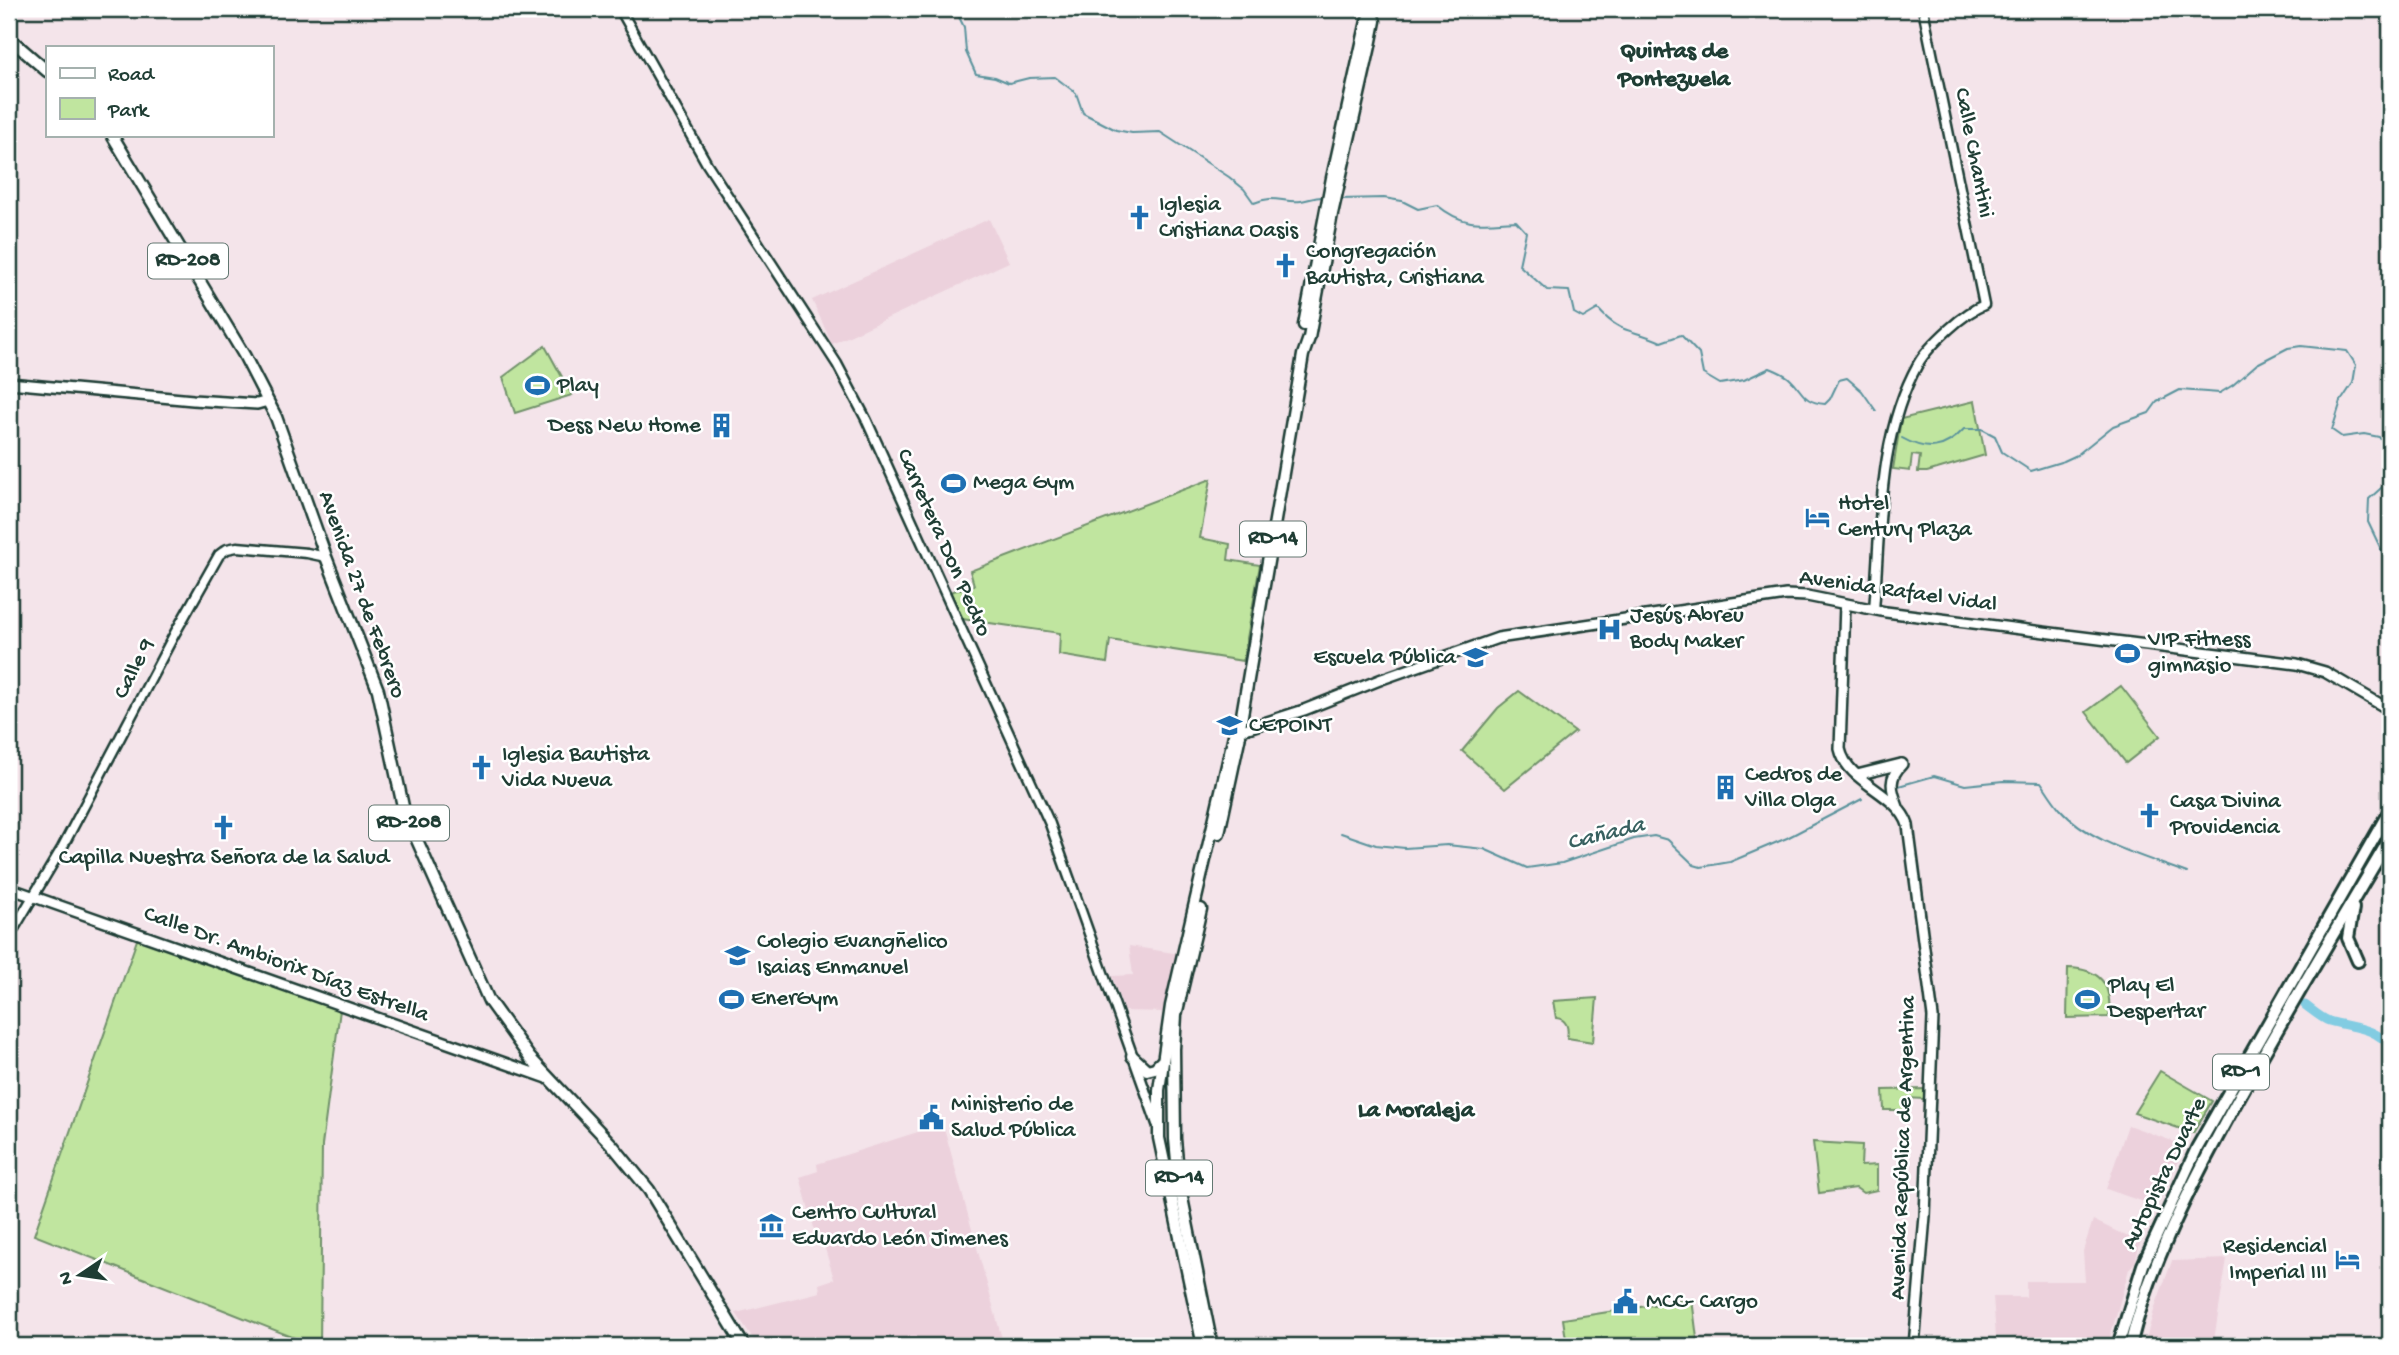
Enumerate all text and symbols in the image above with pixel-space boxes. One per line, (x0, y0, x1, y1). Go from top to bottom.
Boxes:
district label: Quintas de Pontezuela (1616, 38, 1732, 95)
legend (46, 46, 273, 136)
text: Road (108, 64, 156, 89)
street label: Calle Chantini (1947, 86, 1999, 220)
text: Park (107, 100, 151, 125)
place label: Iglesia Cristiana Oasis (1159, 192, 1298, 245)
church icon: Iglesia Cristiana Oasis (1125, 204, 1153, 232)
place label: Congregación Bautista, Cristiana (1305, 239, 1485, 292)
road number: RD-208 (148, 244, 228, 278)
church icon: Congregación Bautista, Cristiana (1272, 251, 1300, 279)
sports icon: Play (523, 372, 551, 400)
place label: Play (556, 373, 599, 400)
building icon: Dess New Home (707, 412, 735, 440)
place label: Dess New Home (546, 413, 702, 440)
street label: Carretera Don Pedro (889, 445, 997, 641)
sports icon: Mega Gym (939, 469, 967, 497)
place label: Mega Gym (973, 470, 1074, 497)
street label: Avenida 27 de Febrero (311, 488, 411, 702)
place label: Hotel Century Plaza (1838, 491, 1973, 544)
hotel icon: Hotel Century Plaza (1804, 503, 1832, 531)
road number: RD-14 (1240, 522, 1306, 556)
street label: Avenida Rafael Vidal (1797, 565, 1999, 619)
place label: Jesús Abreu Body Maker (1629, 603, 1745, 656)
hospital icon: Jesús Abreu Body Maker (1596, 615, 1624, 643)
place label: VIP Fitness gimnasio (2147, 627, 2251, 680)
street label: Calle 9 (108, 634, 162, 704)
sports icon: VIP Fitness gimnasio (2114, 639, 2142, 667)
school or university icon: Escuela Pública (1462, 644, 1490, 672)
place label: Escuela Pública (1313, 645, 1457, 672)
school or university icon: CEPOINT (1215, 712, 1243, 740)
place label: CEPOINT (1249, 713, 1333, 740)
place label: Iglesia Bautista Vida Nueva (501, 742, 651, 795)
church icon: Iglesia Bautista Vida Nueva (468, 754, 496, 782)
place label: Cedros de Villa Olga (1744, 762, 1843, 815)
building icon: Cedros de Villa Olga (1711, 774, 1739, 802)
place label: Casa Divina Providencia (2169, 789, 2282, 842)
church icon: Casa Divina Providencia (2136, 801, 2164, 829)
road number: RD-208 (369, 806, 449, 840)
water label: Cañada (1564, 811, 1649, 859)
church icon: Capilla Nuestra Señora de la Salud (210, 814, 238, 842)
place label: Capilla Nuestra Señora de la Salud (59, 845, 391, 872)
street label: Calle Dr. Ambiorix Díaz Estrella (140, 901, 433, 1030)
place label: Colegio Evangñelico Isaias Enmanuel (757, 929, 948, 982)
school or university icon: Colegio Evangñelico Isaias Enmanuel (723, 941, 751, 969)
place label: Play El Despertar (2106, 973, 2207, 1026)
sports icon: EnerGym (717, 985, 745, 1013)
sports icon: Play El Despertar (2074, 985, 2102, 1013)
place label: EnerGym (751, 986, 838, 1013)
street label: Avenida República de Argentina (1885, 994, 1923, 1300)
road number: RD-1 (2213, 1054, 2269, 1090)
place label: Ministerio de Salud Pública (951, 1092, 1077, 1145)
street label: Autopista Duarte (2116, 1092, 2214, 1255)
district label: La Moraleja (1358, 1097, 1476, 1126)
public building icon: Ministerio de Salud Pública (917, 1104, 945, 1132)
road number: RD-14 (1146, 1160, 1212, 1196)
place label: Centro Cultural Eduardo León Jimenes (792, 1200, 1008, 1253)
museum icon: Centro Cultural Eduardo León Jimenes (758, 1212, 786, 1240)
place label: Residencial Imperial III (2223, 1234, 2327, 1287)
north arrow (46, 1240, 116, 1310)
hotel icon: Residencial Imperial III (2333, 1246, 2361, 1274)
text: N (54, 1269, 79, 1287)
public building icon: MCC- Cargo (1612, 1288, 1640, 1316)
place label: MCC- Cargo (1646, 1289, 1758, 1316)

